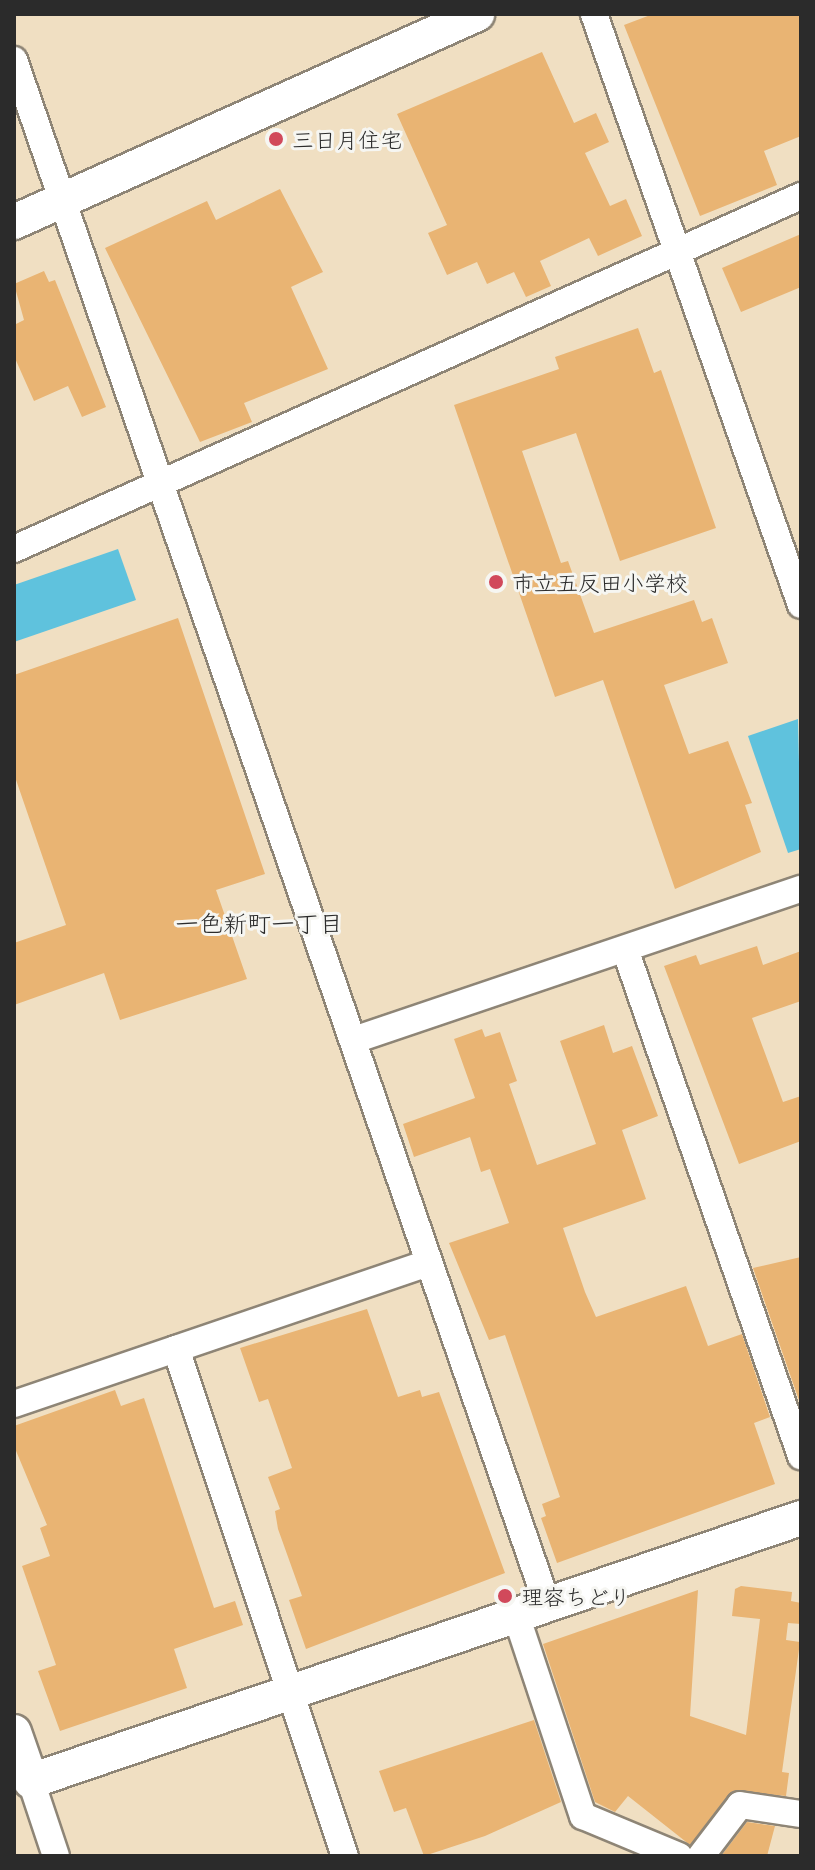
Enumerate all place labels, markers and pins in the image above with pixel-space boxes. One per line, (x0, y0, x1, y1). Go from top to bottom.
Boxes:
place label: 三日月住宅 (292, 126, 402, 152)
marker: 三日月住宅 (267, 130, 285, 148)
place label: 市立五反田小学校 (512, 569, 688, 595)
marker: 市立五反田小学校 (487, 573, 505, 591)
place label: 理容ちどり (521, 1583, 631, 1609)
marker: 理容ちどり (496, 1587, 514, 1605)

